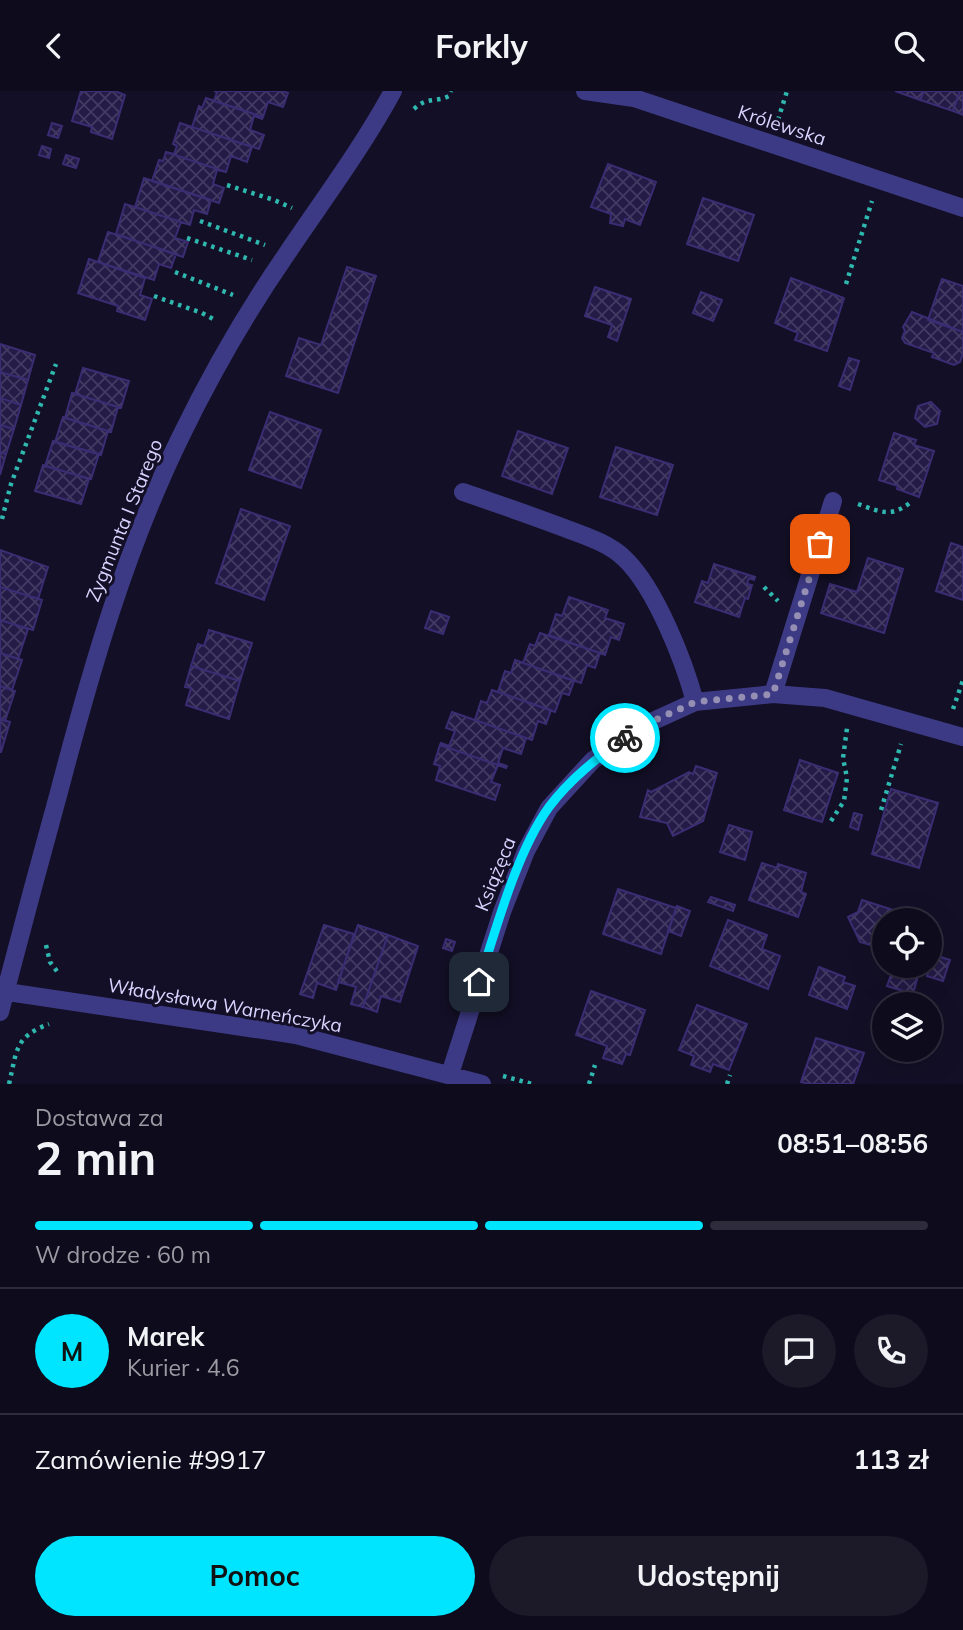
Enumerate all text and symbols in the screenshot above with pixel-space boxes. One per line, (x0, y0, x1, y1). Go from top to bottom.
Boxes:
text: Forkly (435, 26, 528, 66)
icon: back (35, 27, 73, 65)
icon: search (890, 27, 928, 65)
street label: Królewska (735, 99, 829, 151)
street label: Zygmunta I Starego (80, 435, 168, 605)
pin (790, 514, 850, 574)
icon: bag (801, 525, 839, 563)
courier (590, 703, 660, 773)
icon: bike (606, 719, 644, 757)
street label: Książęca (469, 833, 521, 915)
map controls (872, 908, 942, 1062)
button: locate (872, 908, 942, 978)
pin (449, 952, 509, 1012)
icon: home (460, 963, 498, 1001)
street label: Władysława Warneńczyka (106, 973, 344, 1037)
button: layers (872, 992, 942, 1062)
text: Dostawa za (35, 1103, 164, 1132)
text: 08:51–08:56 (777, 1127, 928, 1160)
text: 2 min (35, 1129, 156, 1187)
text: W drodze · 60 m (35, 1240, 211, 1269)
button: chat (762, 1314, 836, 1388)
button: phone (854, 1314, 928, 1388)
text: Marek (127, 1320, 204, 1353)
text: M (61, 1335, 83, 1368)
text: Kurier · 4.6 (127, 1353, 239, 1382)
text: Zamówienie #9917 (35, 1443, 267, 1476)
text: 113 zł (854, 1443, 928, 1476)
button: Pomoc (35, 1536, 475, 1616)
button: Udostępnij (489, 1536, 928, 1616)

